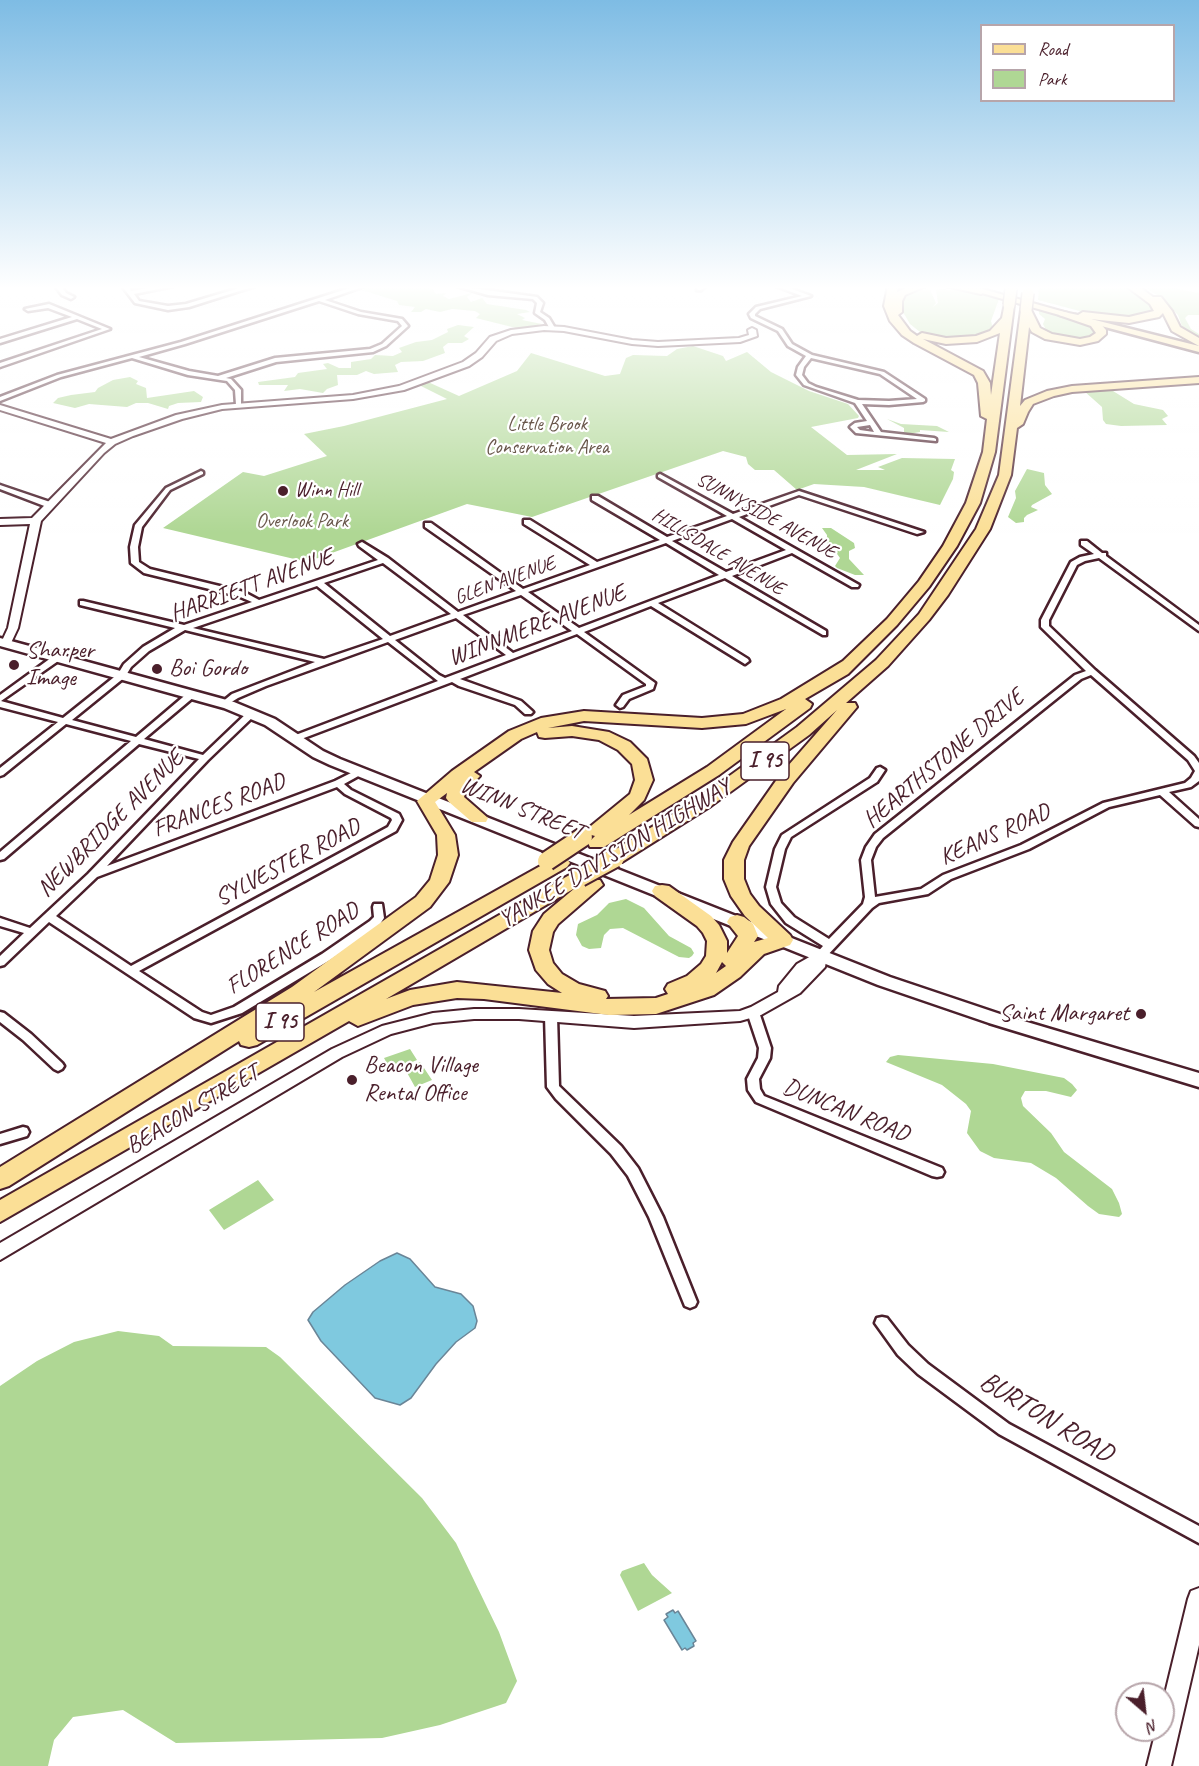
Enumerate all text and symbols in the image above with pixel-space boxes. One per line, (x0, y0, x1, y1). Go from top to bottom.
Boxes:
legend (980, 24, 1175, 102)
text: Road (1038, 38, 1068, 60)
text: Park (1038, 68, 1067, 90)
park label: Little Brook Conservation Area (485, 413, 609, 460)
street label: SUNNYSIDE AVENUE (692, 468, 840, 564)
place label: Winn Hill (295, 479, 359, 503)
marker: Winn Hill (276, 484, 290, 498)
street label: HILLSDALE AVENUE (647, 503, 789, 601)
park label: Overlook Park (256, 510, 348, 534)
street label: HARRIETT AVENUE (166, 543, 338, 629)
street label: GLEN AVENUE (451, 552, 559, 610)
street label: WINNMERE AVENUE (444, 579, 630, 673)
place label: Sharper Image (26, 637, 94, 693)
place label: Boi Gordo (169, 655, 247, 683)
marker: Sharper Image (7, 658, 21, 672)
marker: Boi Gordo (150, 662, 164, 676)
street label: HEARTHSTONE DRIVE (858, 683, 1030, 835)
road number: I 95 (741, 742, 789, 780)
street label: NEWBRIDGE AVENUE (31, 744, 191, 904)
street label: FRANCES ROAD (149, 768, 289, 844)
street label: WINN STREET (456, 771, 588, 847)
street label: YANKEE DIVISION HIGHWAY (494, 773, 736, 935)
street label: KEANS ROAD (935, 798, 1055, 872)
street label: SYLVESTER ROAD (210, 813, 366, 913)
street label: FLORENCE ROAD (221, 897, 365, 1001)
place label: Saint Margaret (999, 1000, 1129, 1028)
road number: I 95 (256, 1003, 304, 1041)
marker: Saint Margaret (1134, 1007, 1148, 1021)
place label: Beacon Village Rental Office (364, 1052, 478, 1108)
street label: BEACON STREET (121, 1059, 265, 1161)
marker: Beacon Village Rental Office (345, 1073, 359, 1087)
street label: DUNCAN ROAD (779, 1073, 913, 1149)
street label: BURTON ROAD (973, 1365, 1119, 1471)
north arrow (1115, 1682, 1175, 1742)
text: N (1143, 1715, 1162, 1737)

